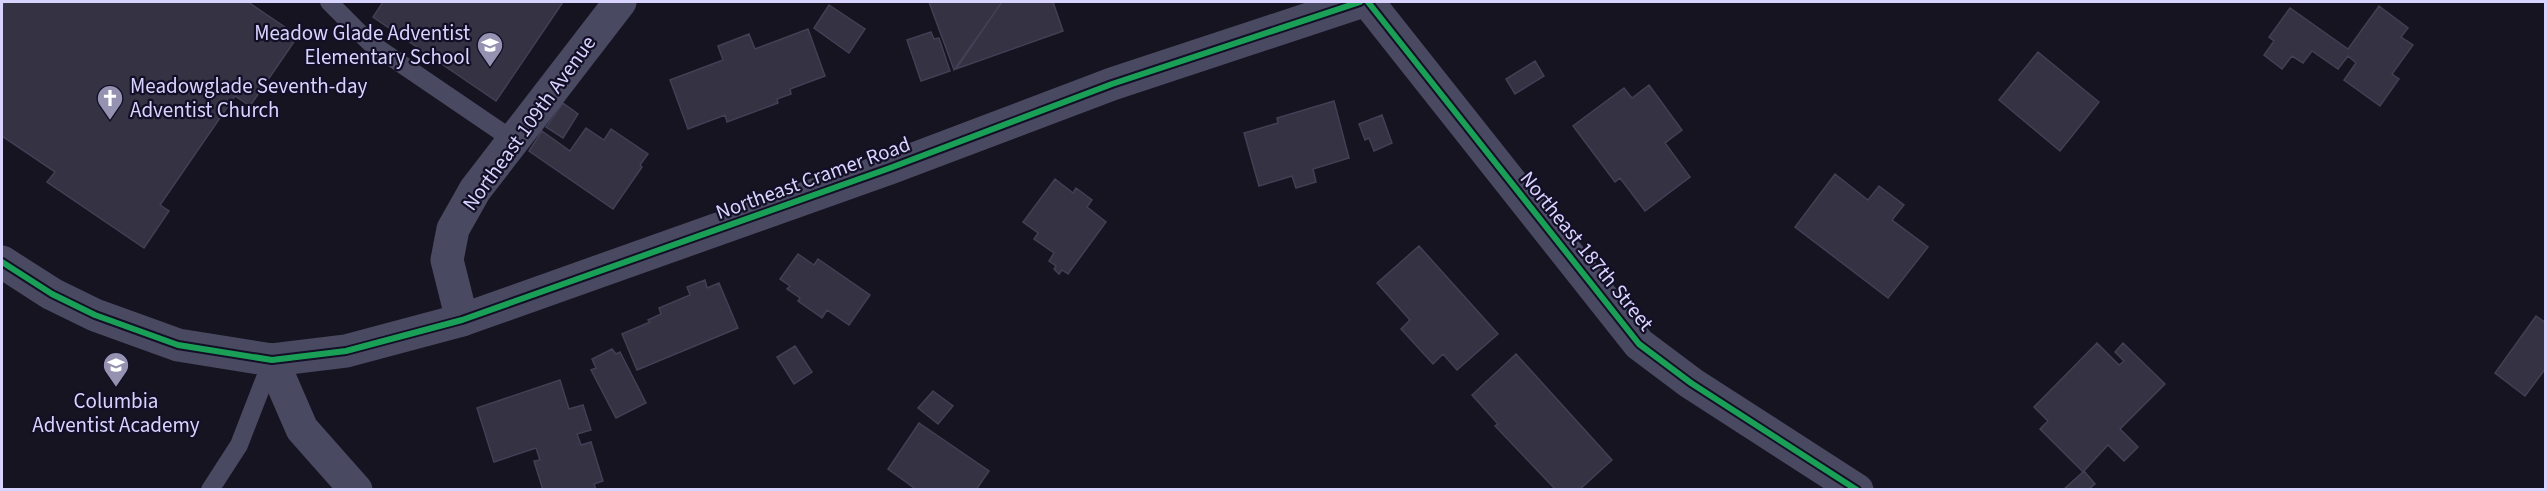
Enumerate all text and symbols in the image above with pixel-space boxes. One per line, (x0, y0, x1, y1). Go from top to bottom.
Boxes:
place label: Meadow Glade Adventist Elementary School (254, 18, 470, 72)
street label: Northeast 109th Avenue (455, 29, 603, 217)
school or university icon: Meadow Glade Adventist Elementary School (475, 30, 505, 68)
place label: Meadowglade Seventh-day Adventist Church (130, 71, 367, 125)
church icon: Meadowglade Seventh-day Adventist Church (95, 83, 125, 121)
street label: Northeast Cramer Road (712, 129, 914, 227)
street label: Northeast 187th Street (1513, 165, 1661, 337)
school or university icon: Columbia Adventist Academy (101, 350, 131, 388)
place label: Columbia Adventist Academy (32, 386, 200, 440)

